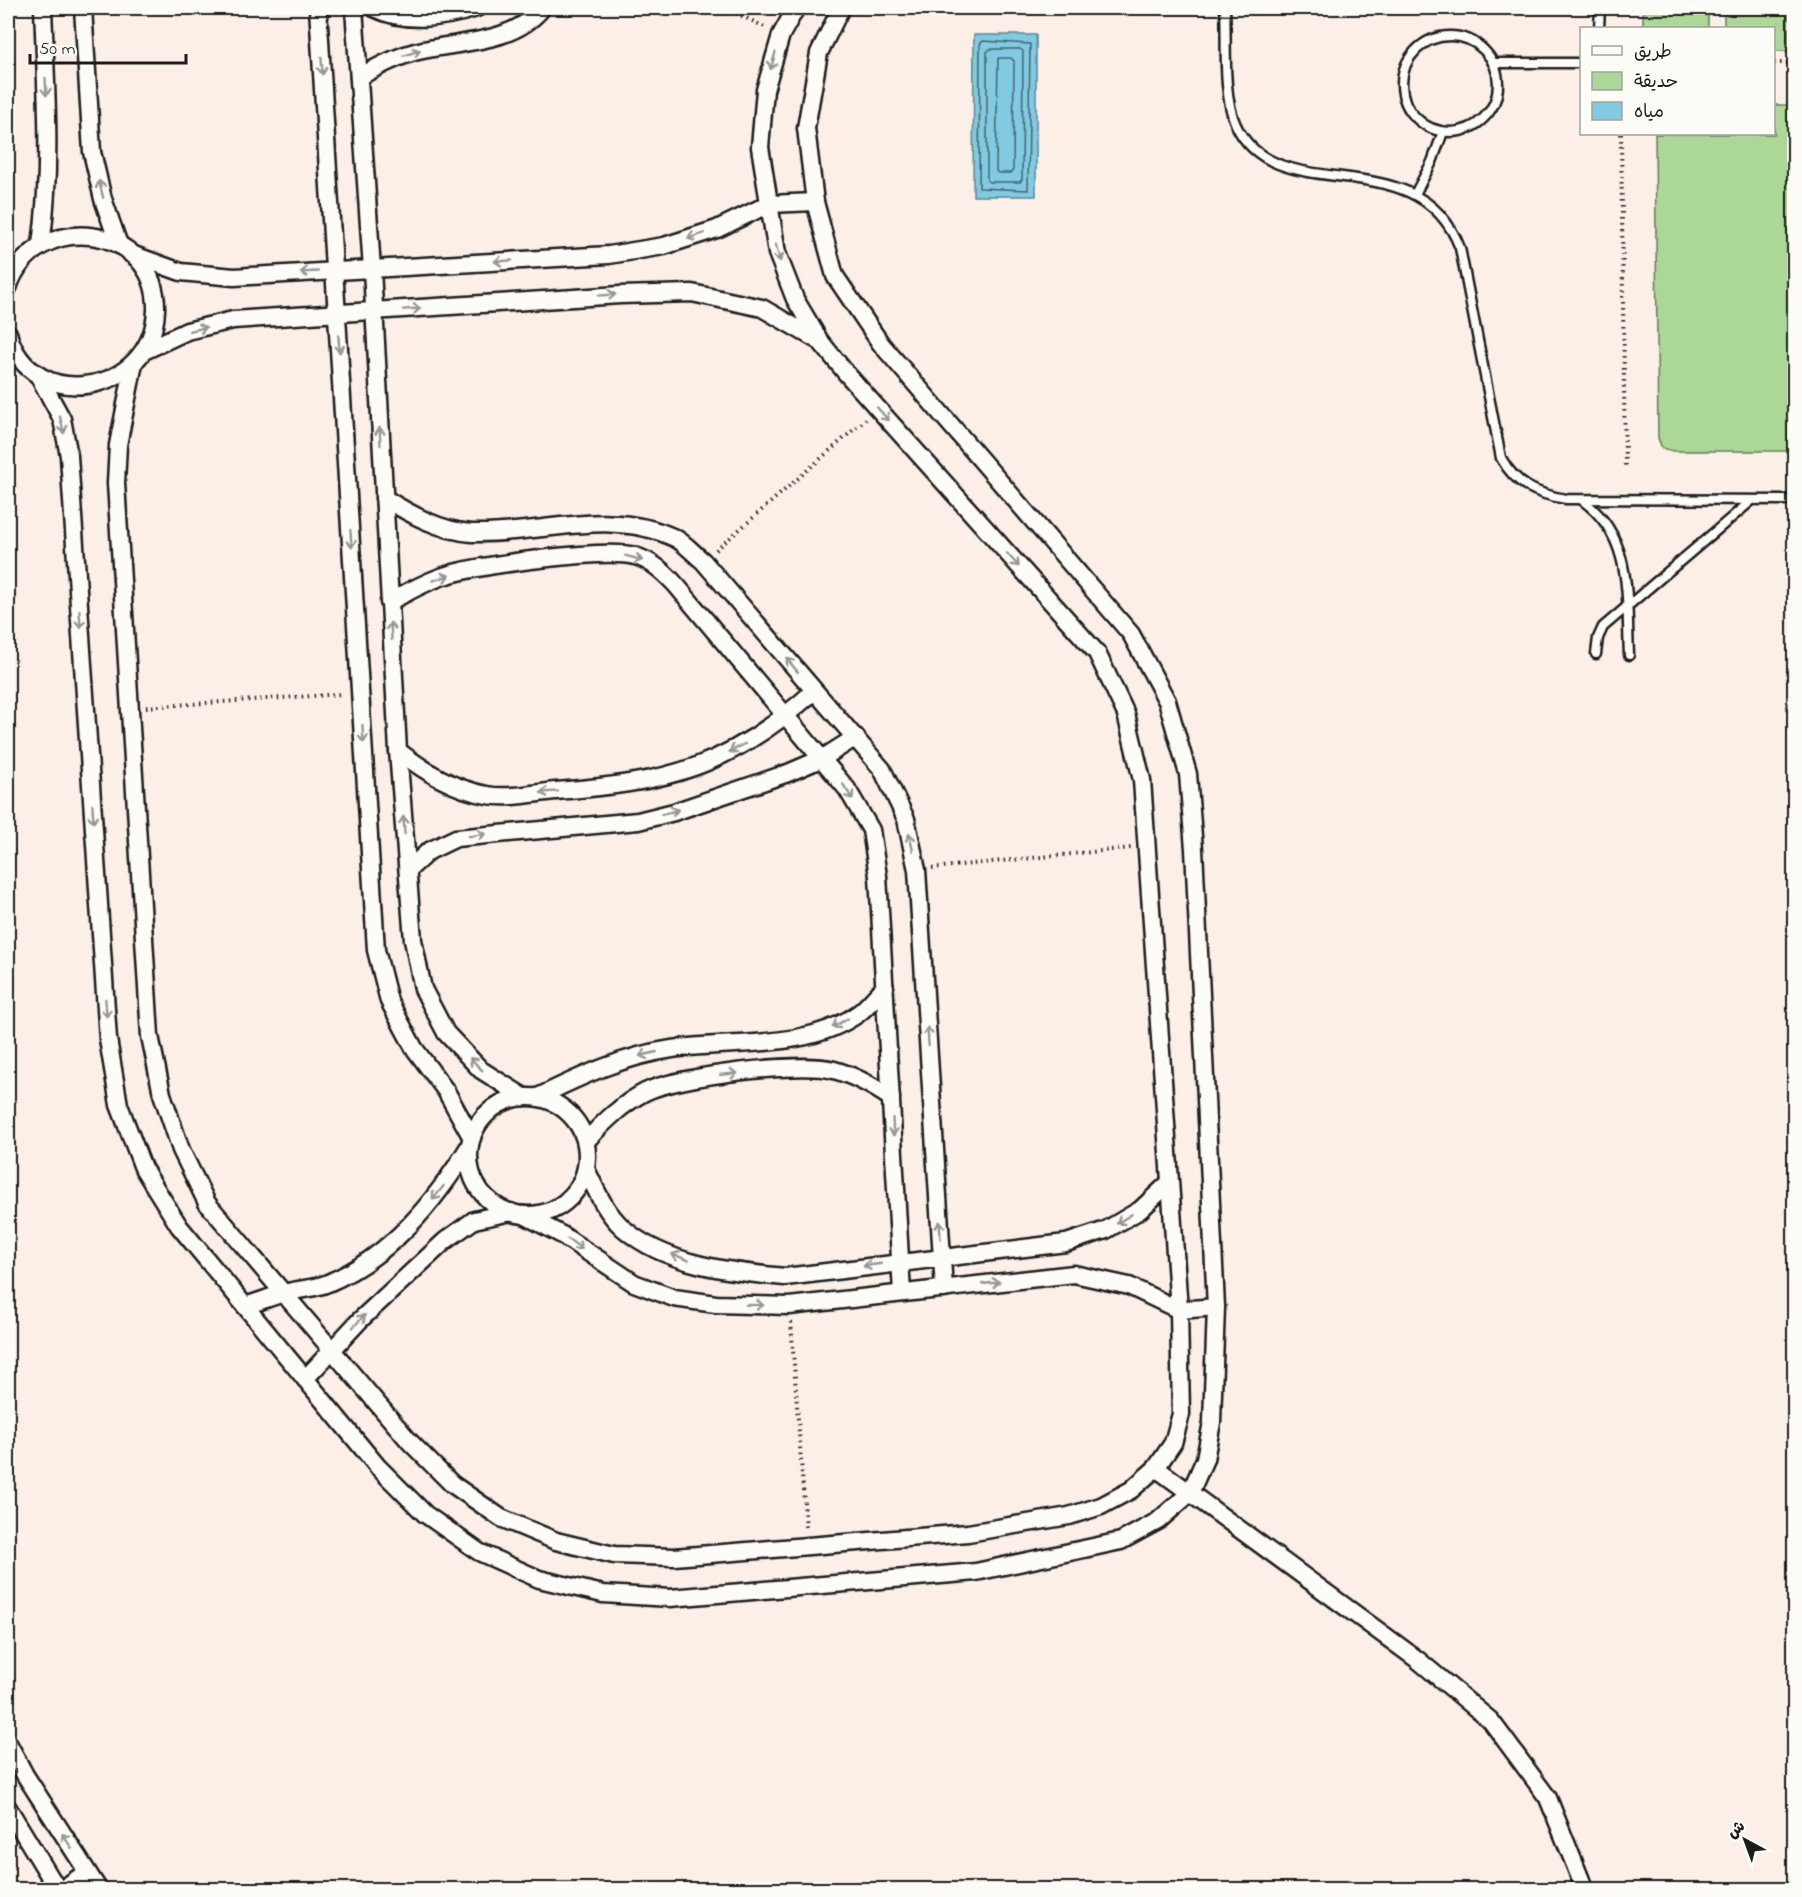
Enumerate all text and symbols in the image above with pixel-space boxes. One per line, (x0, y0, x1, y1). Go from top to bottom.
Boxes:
scale bar (30, 27, 186, 65)
legend (1580, 27, 1775, 135)
text: 50 m (39, 37, 76, 63)
text: طريق (1634, 40, 1672, 66)
one-way arrow (402, 47, 421, 58)
one-way arrow (767, 51, 778, 70)
one-way arrow (317, 55, 328, 75)
text: حديقة (1634, 70, 1678, 96)
one-way arrow (41, 76, 52, 96)
text: مياه (1634, 100, 1664, 126)
one-way arrow (94, 180, 106, 199)
one-way arrow (687, 231, 706, 242)
one-way arrow (773, 243, 785, 262)
one-way arrow (494, 256, 514, 267)
one-way arrow (299, 267, 319, 278)
one-way arrow (596, 290, 616, 301)
one-way arrow (402, 303, 422, 314)
one-way arrow (188, 322, 207, 334)
one-way arrow (334, 334, 345, 354)
one-way arrow (876, 407, 890, 422)
one-way arrow (57, 415, 69, 434)
one-way arrow (375, 426, 386, 446)
one-way arrow (346, 529, 357, 548)
one-way arrow (1006, 552, 1020, 567)
one-way arrow (624, 553, 643, 564)
one-way arrow (432, 571, 450, 582)
one-way arrow (75, 609, 86, 629)
one-way arrow (385, 621, 396, 641)
one-way arrow (785, 658, 799, 673)
one-way arrow (358, 723, 369, 743)
one-way arrow (729, 742, 746, 754)
one-way arrow (843, 783, 855, 800)
one-way arrow (539, 786, 559, 797)
one-way arrow (88, 803, 99, 823)
one-way arrow (660, 806, 679, 818)
one-way arrow (398, 816, 409, 836)
one-way arrow (466, 829, 486, 840)
one-way arrow (905, 832, 916, 852)
one-way arrow (100, 998, 111, 1018)
one-way arrow (832, 1017, 849, 1029)
one-way arrow (922, 1026, 933, 1046)
one-way arrow (639, 1049, 658, 1061)
one-way arrow (468, 1057, 483, 1072)
one-way arrow (718, 1068, 738, 1079)
one-way arrow (888, 1116, 899, 1136)
one-way arrow (432, 1185, 445, 1201)
one-way arrow (1116, 1214, 1133, 1226)
one-way arrow (935, 1221, 946, 1241)
one-way arrow (566, 1238, 583, 1250)
one-way arrow (672, 1251, 690, 1262)
one-way arrow (863, 1260, 883, 1271)
one-way arrow (980, 1278, 1000, 1289)
one-way arrow (745, 1300, 765, 1311)
one-way arrow (352, 1313, 366, 1328)
north arrow (1715, 1810, 1775, 1870)
text: ش (1722, 1815, 1751, 1845)
one-way arrow (60, 1832, 73, 1849)

